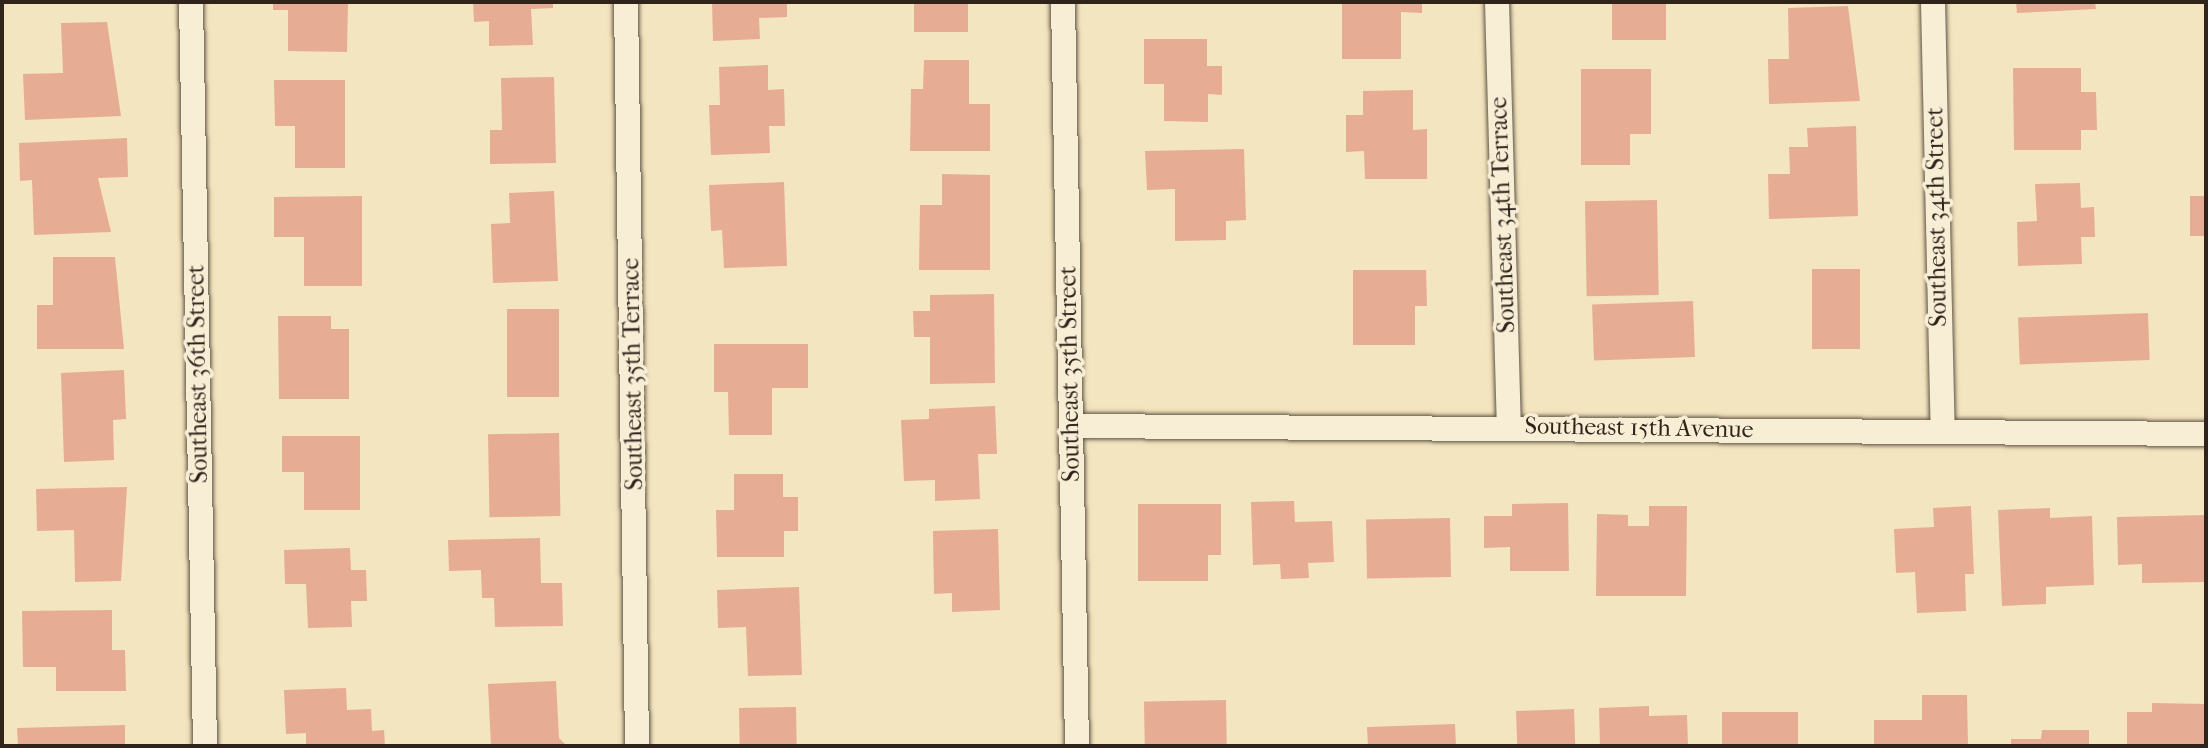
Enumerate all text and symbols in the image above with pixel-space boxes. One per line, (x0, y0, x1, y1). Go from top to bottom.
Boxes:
street label: Southeast 34th Terrace (1484, 96, 1522, 334)
street label: Southeast 34th Street (1921, 107, 1953, 327)
street label: Southeast 35th Terrace (617, 257, 649, 491)
street label: Southeast 36th Street (182, 264, 214, 484)
street label: Southeast 35th Street (1054, 266, 1086, 482)
street label: Southeast 15th Avenue (1524, 412, 1754, 444)

